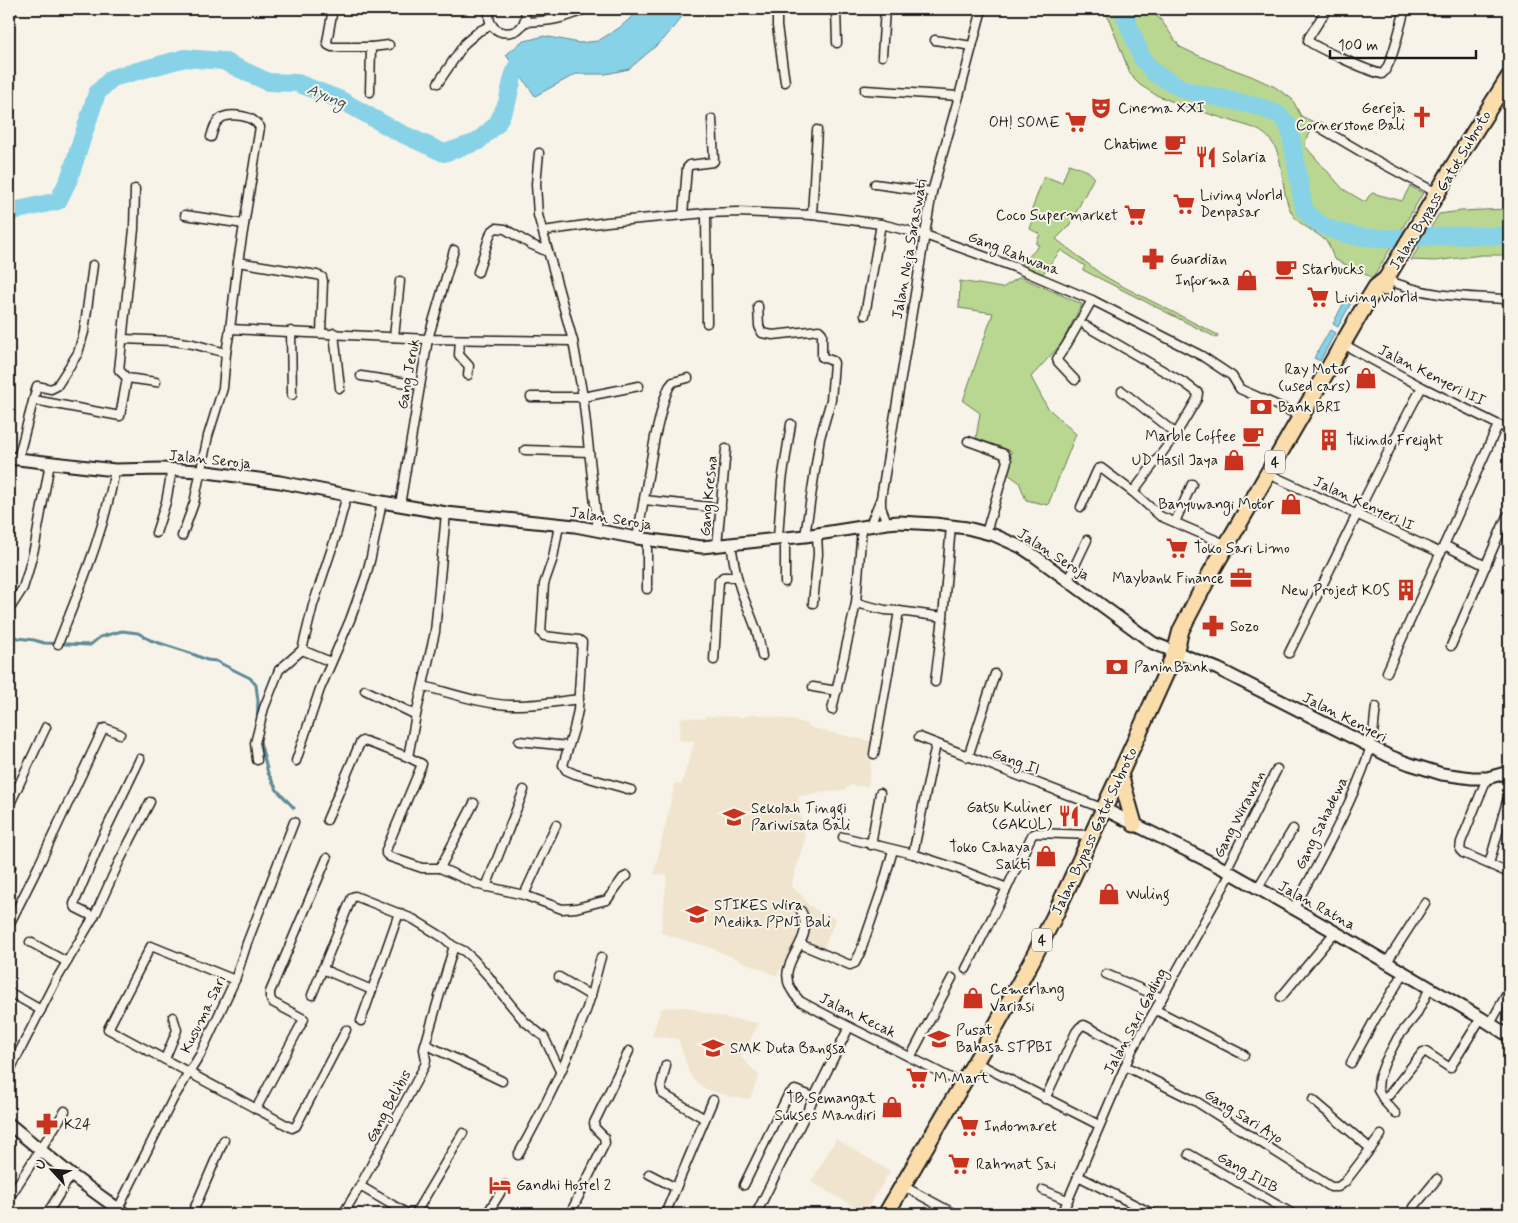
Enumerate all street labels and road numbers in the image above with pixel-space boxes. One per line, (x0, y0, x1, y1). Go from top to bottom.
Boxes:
street label: Jalan Bypass Gatot Subroto (1385, 107, 1496, 274)
street label: Jalan Noja Saraswati (888, 177, 932, 321)
street label: Gang Rahwana (965, 227, 1063, 282)
street label: Gang Jeruk (393, 337, 426, 411)
street label: Jalan Kenyeri III (1375, 340, 1489, 412)
street label: Jalan Seroja (168, 446, 252, 474)
road number: 4 (1265, 451, 1285, 474)
street label: Gang Kresna (695, 455, 723, 537)
street label: Jalan Kenyeri II (1310, 472, 1417, 536)
street label: Jalan Seroja (568, 503, 654, 535)
street label: Jalan Seroja (1013, 524, 1094, 586)
street label: Jalan Kenyeri (1299, 688, 1390, 748)
street label: Gang II (988, 744, 1043, 781)
street label: Jalan Bypass Gatot Subroto (1047, 744, 1143, 918)
street label: Gang Wirawan (1209, 767, 1271, 862)
street label: Gang Sahadewa (1291, 773, 1354, 874)
street label: Jalan Ratna (1274, 876, 1359, 935)
road number: 4 (1032, 928, 1052, 952)
street label: Jalan Sari Gading (1099, 965, 1173, 1079)
street label: Kusuma Sari (176, 972, 231, 1057)
street label: Jalan Kecak (816, 989, 899, 1043)
street label: Gang Belibis (361, 1066, 417, 1147)
street label: Gang Sari Ayo (1200, 1085, 1287, 1150)
street label: Gang IIIB (1213, 1147, 1282, 1199)

